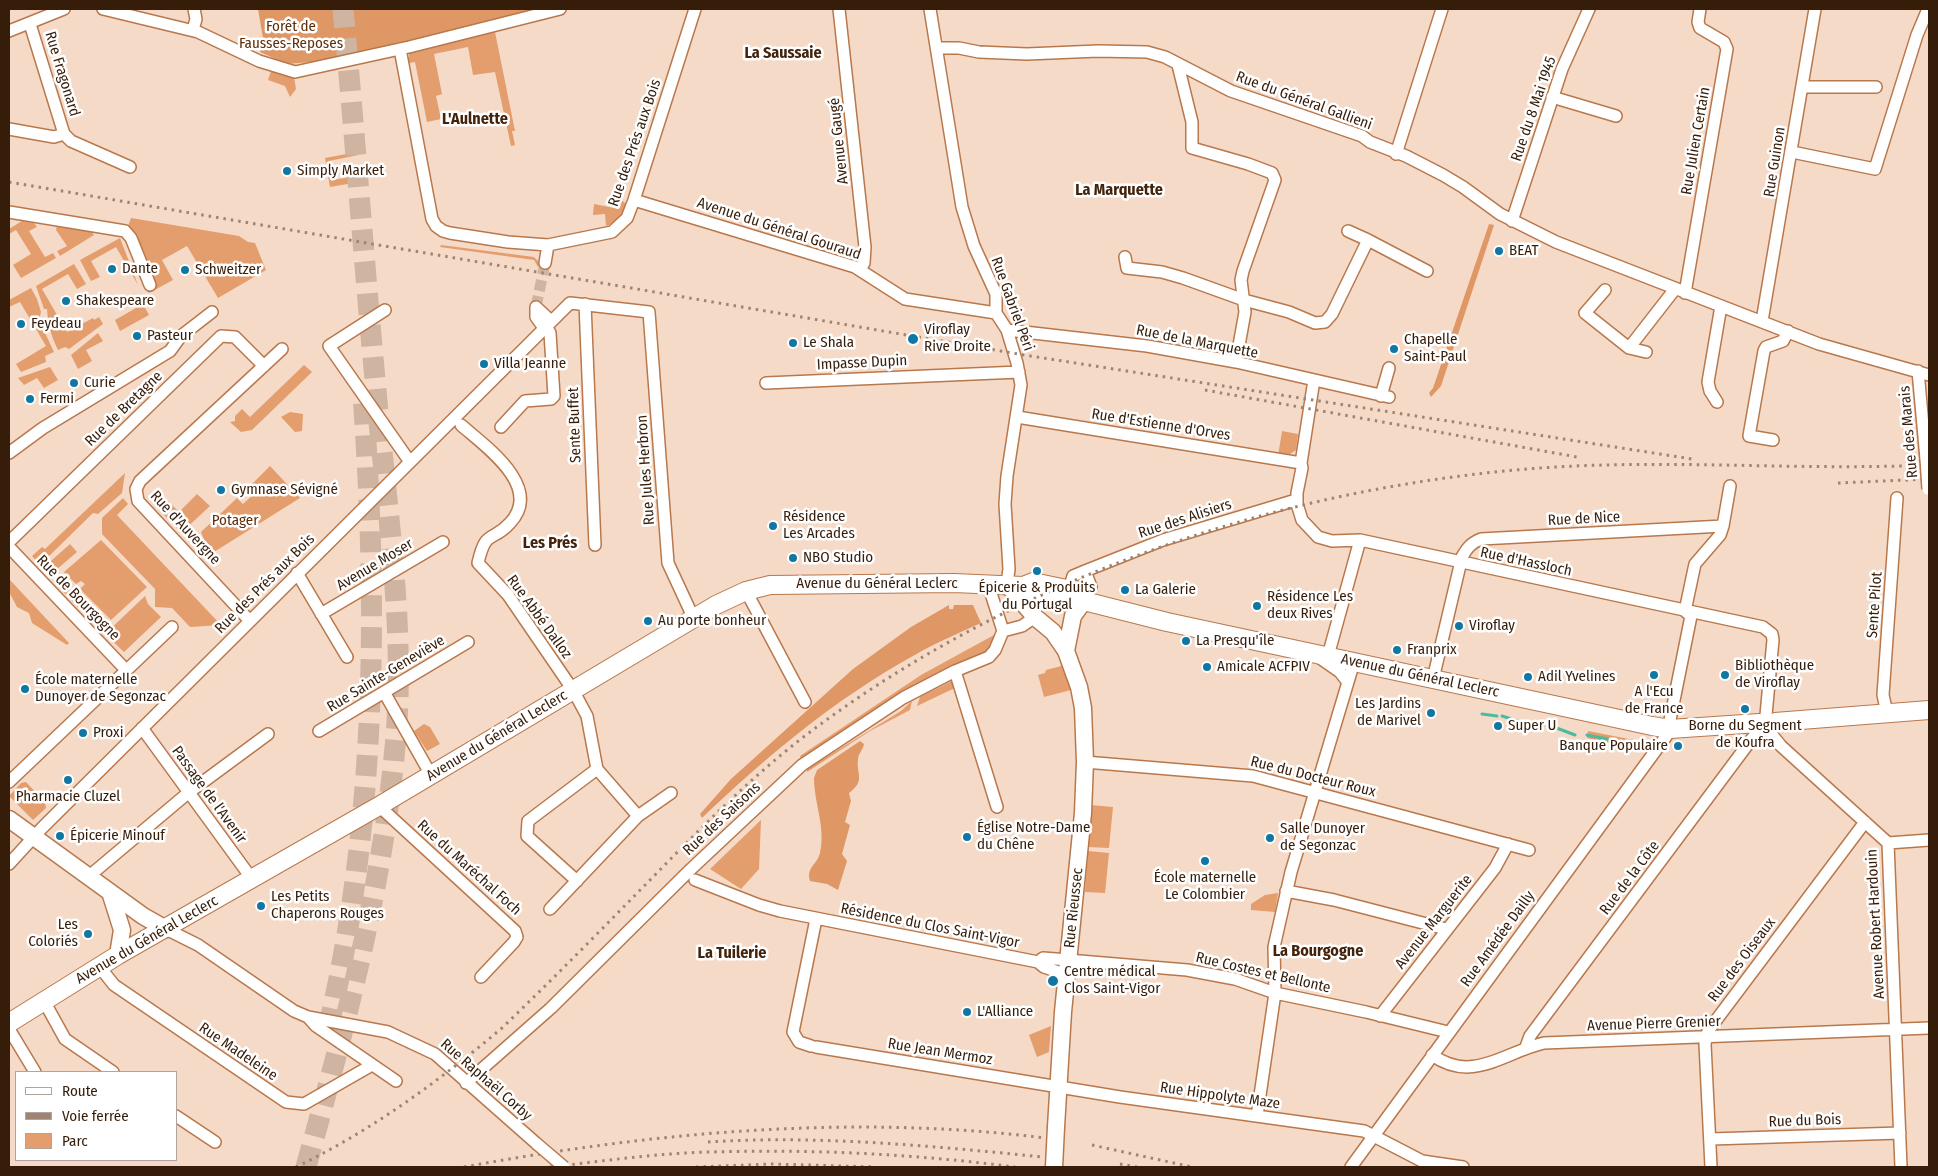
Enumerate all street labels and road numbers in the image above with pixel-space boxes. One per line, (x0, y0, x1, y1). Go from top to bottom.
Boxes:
street label: Rue Fragonard (41, 29, 83, 119)
street label: Rue du 8 Mai 1945 (1508, 54, 1560, 164)
street label: Rue du Général Gallieni (1233, 68, 1375, 134)
street label: Rue des Prés aux Bois (605, 77, 665, 209)
street label: Rue Julien Certain (1678, 86, 1714, 196)
street label: Avenue Gaugé (826, 97, 852, 185)
street label: Rue Guinon (1761, 126, 1789, 198)
street label: Avenue du Général Gouraud (695, 194, 863, 264)
street label: Rue Gabriel Péri (987, 255, 1037, 353)
street label: Rue de la Marquette (1135, 321, 1259, 363)
street label: Impasse Dupin (816, 352, 908, 374)
street label: Rue de Bretagne (82, 368, 166, 450)
street label: Rue des Marais (1896, 385, 1922, 479)
street label: Sente Buffet (565, 387, 585, 463)
street label: Rue d'Estienne d'Orves (1090, 405, 1232, 445)
street label: Rue Jules Herbron (633, 414, 659, 526)
street label: Rue d'Auvergne (146, 487, 224, 569)
street label: Rue des Alisiers (1136, 495, 1234, 543)
street label: Rue de Nice (1547, 508, 1621, 530)
street label: Rue des Prés aux Bois (211, 530, 319, 638)
street label: Avenue Moser (333, 535, 417, 595)
street label: Rue d'Hassloch (1479, 544, 1573, 580)
street label: Rue de Bourgogne (33, 551, 123, 645)
street label: Sente Pilot (1864, 571, 1886, 639)
street label: Rue Abbé Dalloz (503, 572, 575, 662)
street label: Avenue du Général Leclerc (796, 575, 958, 593)
street label: Rue Sainte-Geneviève (324, 632, 448, 716)
street label: Avenue du Général Leclerc (1339, 650, 1501, 702)
street label: Avenue du Général Leclerc (423, 687, 571, 785)
street label: Passage de l'Avenir (168, 743, 250, 847)
street label: Rue du Docteur Roux (1249, 753, 1377, 801)
street label: Rue des Saisons (679, 778, 765, 860)
street label: Rue du Maréchal Foch (413, 817, 525, 919)
street label: Rue de la Côte (1596, 837, 1664, 919)
street label: Avenue Robert Hardouin (1863, 849, 1889, 999)
street label: Rue Rieussec (1061, 867, 1087, 949)
street label: Avenue Marguerite (1392, 871, 1476, 973)
street label: Rue Amédée Dailly (1457, 887, 1539, 991)
street label: Avenue du Général Leclerc (73, 892, 221, 988)
street label: Résidence du Clos Saint-Vigor (839, 900, 1021, 952)
street label: Rue des Oiseaux (1704, 914, 1780, 1006)
street label: Rue Costes et Bellonte (1194, 949, 1332, 997)
street label: Avenue Pierre Grenier (1587, 1013, 1721, 1035)
street label: Rue Madeleine (195, 1019, 281, 1085)
street label: Rue Raphaël Corby (437, 1035, 535, 1125)
street label: Rue Jean Mermoz (886, 1035, 994, 1069)
street label: Rue Hippolyte Maze (1159, 1079, 1281, 1113)
street label: Rue du Bois (1768, 1111, 1842, 1131)

